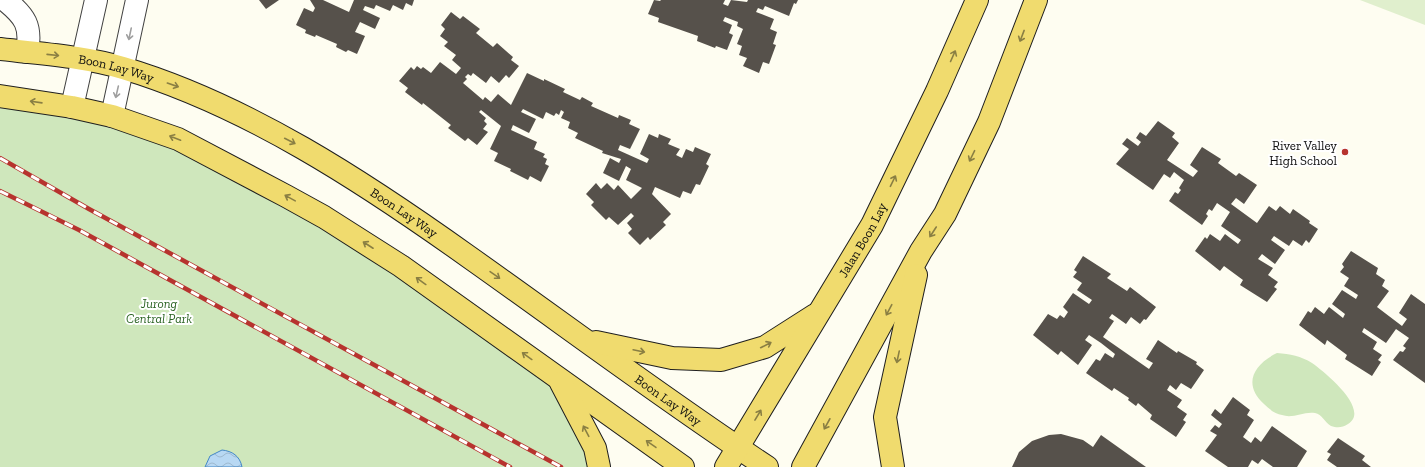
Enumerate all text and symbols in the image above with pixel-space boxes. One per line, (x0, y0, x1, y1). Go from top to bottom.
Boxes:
one-way arrow (126, 27, 134, 40)
one-way arrow (1017, 30, 1025, 42)
one-way arrow (949, 50, 957, 62)
one-way arrow (46, 51, 59, 59)
street label: Boon Lay Way (77, 51, 156, 86)
one-way arrow (166, 82, 179, 89)
one-way arrow (113, 85, 121, 98)
one-way arrow (30, 98, 43, 106)
one-way arrow (169, 133, 181, 141)
one-way arrow (284, 138, 296, 145)
place label: River Valley High School (1269, 138, 1338, 168)
marker: River Valley High School (1340, 147, 1350, 157)
one-way arrow (968, 150, 975, 162)
one-way arrow (890, 175, 897, 187)
street label: Boon Lay Way (368, 185, 441, 241)
one-way arrow (284, 193, 296, 201)
street label: Jalan Boon Lay (835, 200, 890, 280)
one-way arrow (928, 226, 936, 238)
one-way arrow (363, 241, 374, 249)
one-way arrow (490, 271, 501, 279)
one-way arrow (416, 277, 427, 285)
park label: Jurong Central Park (126, 296, 192, 326)
one-way arrow (885, 304, 892, 316)
one-way arrow (760, 341, 772, 349)
one-way arrow (632, 348, 645, 356)
one-way arrow (894, 351, 902, 364)
one-way arrow (521, 352, 532, 360)
street label: Boon Lay Way (632, 372, 705, 429)
one-way arrow (755, 409, 763, 421)
one-way arrow (822, 418, 830, 430)
one-way arrow (581, 425, 589, 437)
one-way arrow (646, 440, 657, 448)

